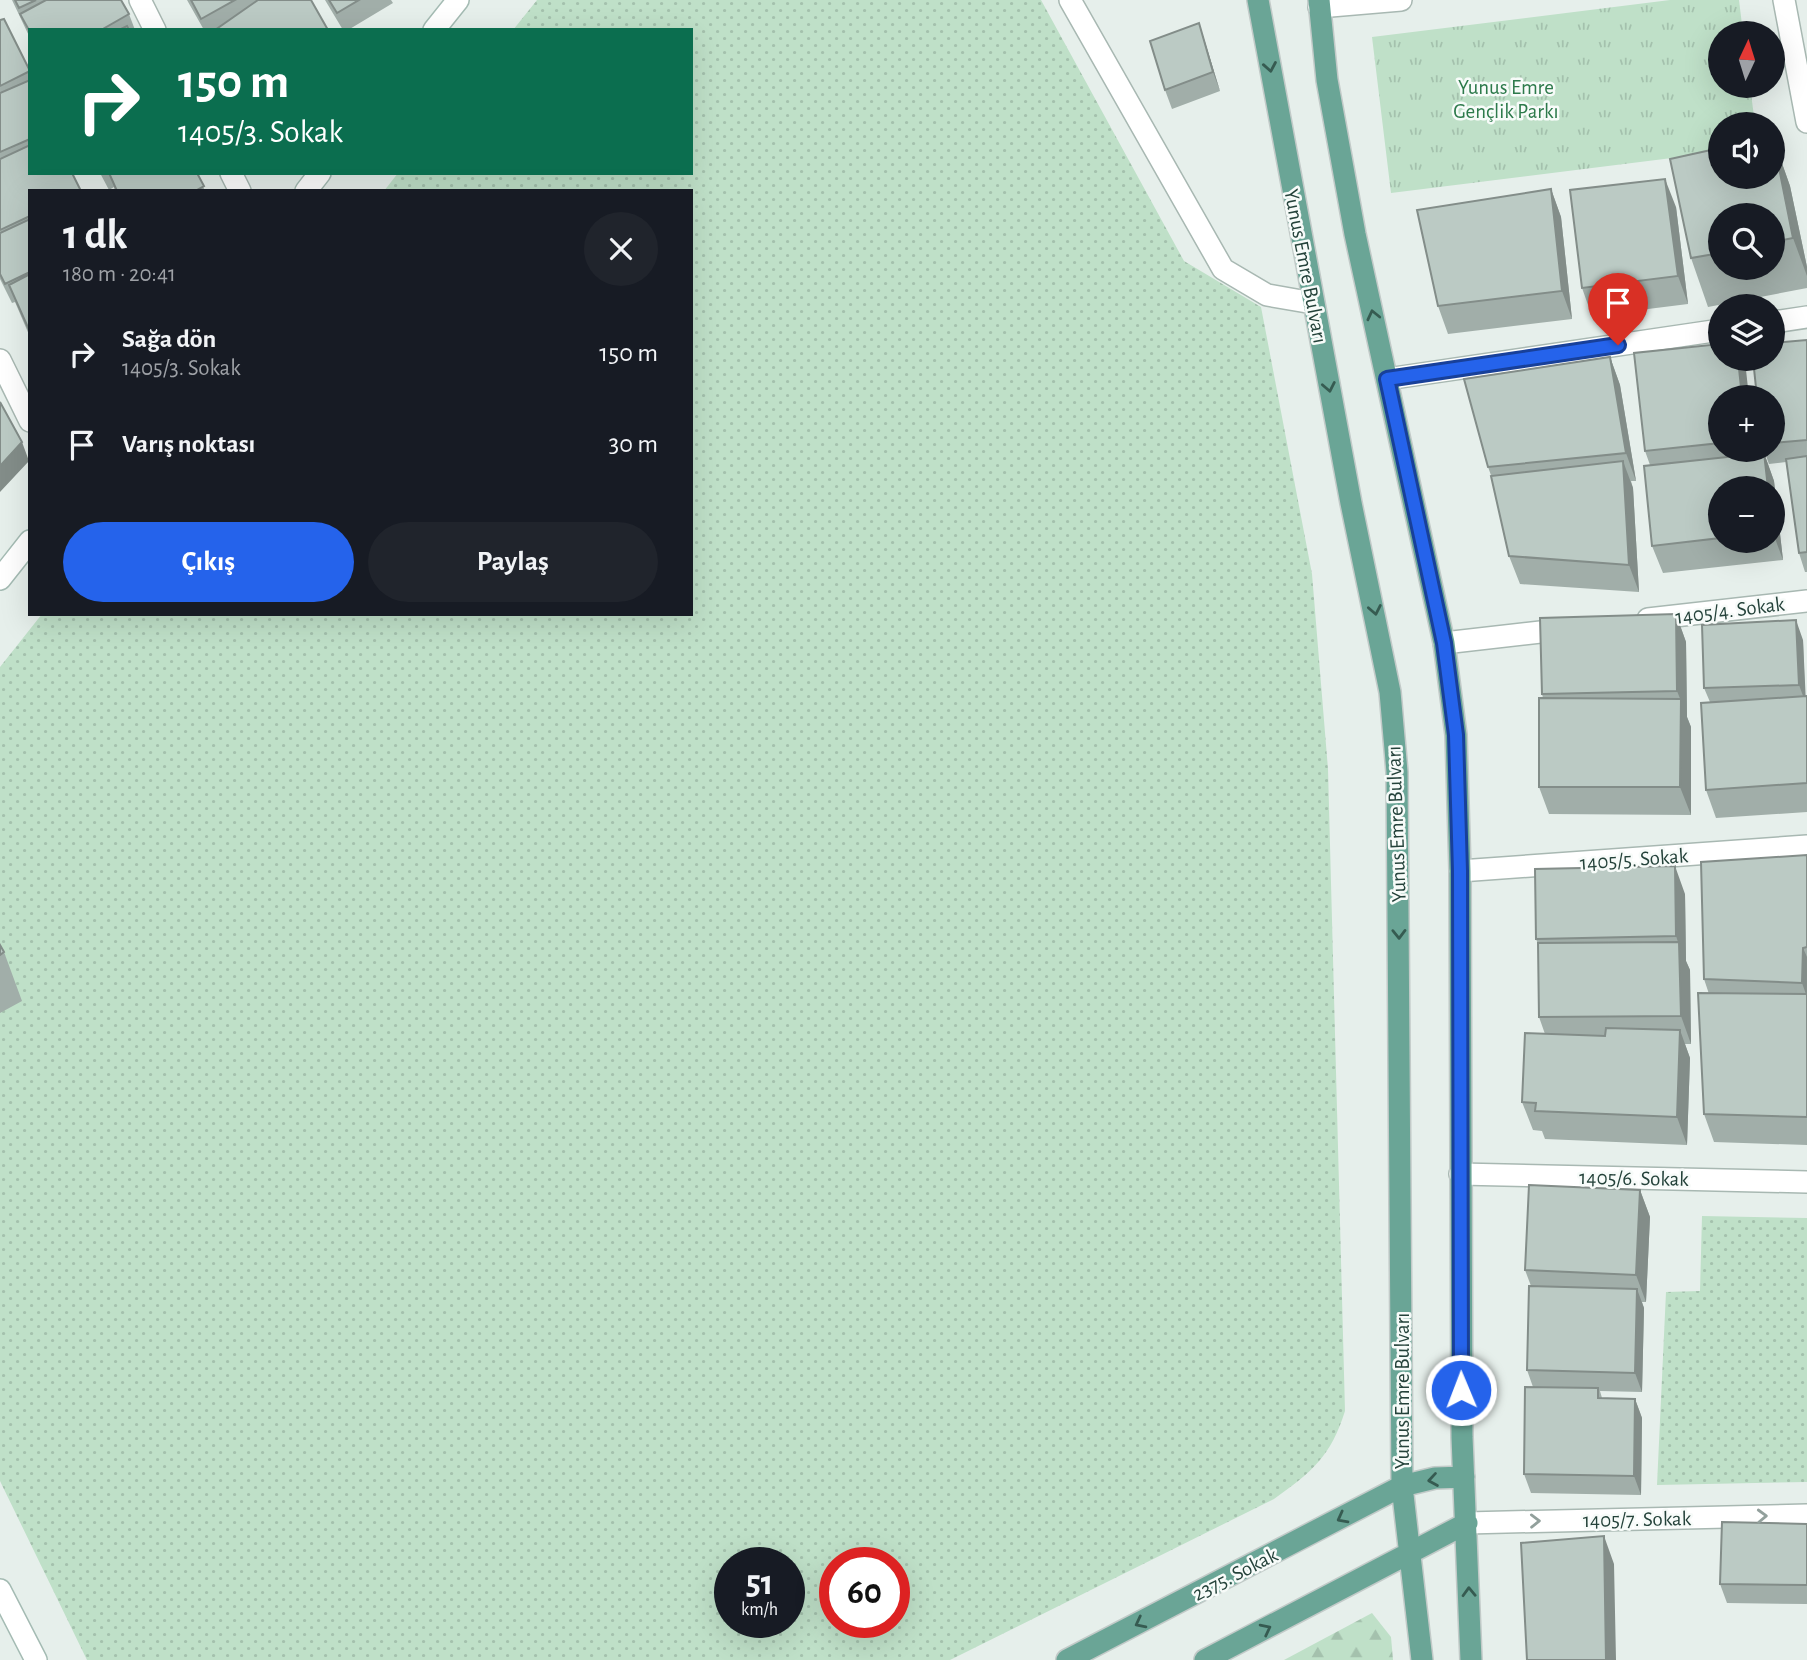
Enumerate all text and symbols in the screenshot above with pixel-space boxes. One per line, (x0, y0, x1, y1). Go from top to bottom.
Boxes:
north arrow (1708, 21, 1785, 98)
map controls (1708, 21, 1785, 553)
icon: right (63, 56, 154, 147)
text: 150 m (178, 58, 289, 107)
one-way arrow (1262, 61, 1277, 73)
park label: Yunus Emre Gençlik Parkı (1453, 77, 1559, 122)
button: sound (1708, 112, 1785, 189)
text: 1405/3. Sokak (178, 116, 343, 148)
street label: Yunus Emre Bulvarı (1280, 187, 1331, 345)
button: search (1708, 203, 1785, 280)
button: close (584, 212, 658, 286)
text: 1 dk (63, 214, 127, 256)
text: 180 m · 20:41 (63, 263, 176, 286)
pin (1588, 273, 1648, 345)
icon: arrive (1599, 284, 1637, 322)
button: layers (1708, 294, 1785, 371)
one-way arrow (1366, 309, 1381, 321)
text: Sağa dön (122, 326, 216, 352)
icon: right (63, 335, 101, 373)
text: 150 m (599, 340, 658, 366)
text: 1405/3. Sokak (122, 357, 241, 380)
one-way arrow (1321, 381, 1336, 393)
button: + (1708, 385, 1785, 462)
icon: arrive (63, 426, 101, 464)
text: Varış noktası (122, 431, 255, 457)
text: 30 m (608, 431, 658, 457)
button: − (1708, 476, 1785, 553)
button: Çıkış (63, 522, 354, 602)
button: Paylaş (368, 522, 658, 602)
street label: 1405/4. Sokak (1674, 593, 1786, 628)
one-way arrow (1366, 604, 1381, 616)
street label: Yunus Emre Bulvarı (1383, 745, 1410, 903)
street label: 1405/5. Sokak (1579, 845, 1689, 874)
one-way arrow (1391, 929, 1407, 940)
street label: 1405/6. Sokak (1579, 1167, 1689, 1190)
street label: Yunus Emre Bulvarı (1392, 1313, 1413, 1469)
position arrow (1424, 1353, 1498, 1427)
one-way arrow (1427, 1472, 1439, 1487)
street label: 1405/7. Sokak (1583, 1508, 1692, 1531)
one-way arrow (1757, 1508, 1768, 1524)
one-way arrow (1337, 1510, 1349, 1523)
one-way arrow (1530, 1514, 1541, 1529)
street label: 2375. Sokak (1189, 1544, 1281, 1605)
speed limit sign: 60 (819, 1547, 910, 1638)
text: 51 (746, 1566, 773, 1601)
one-way arrow (1461, 1586, 1476, 1597)
text: km/h (741, 1601, 778, 1619)
one-way arrow (1135, 1614, 1147, 1628)
one-way arrow (1259, 1624, 1271, 1637)

